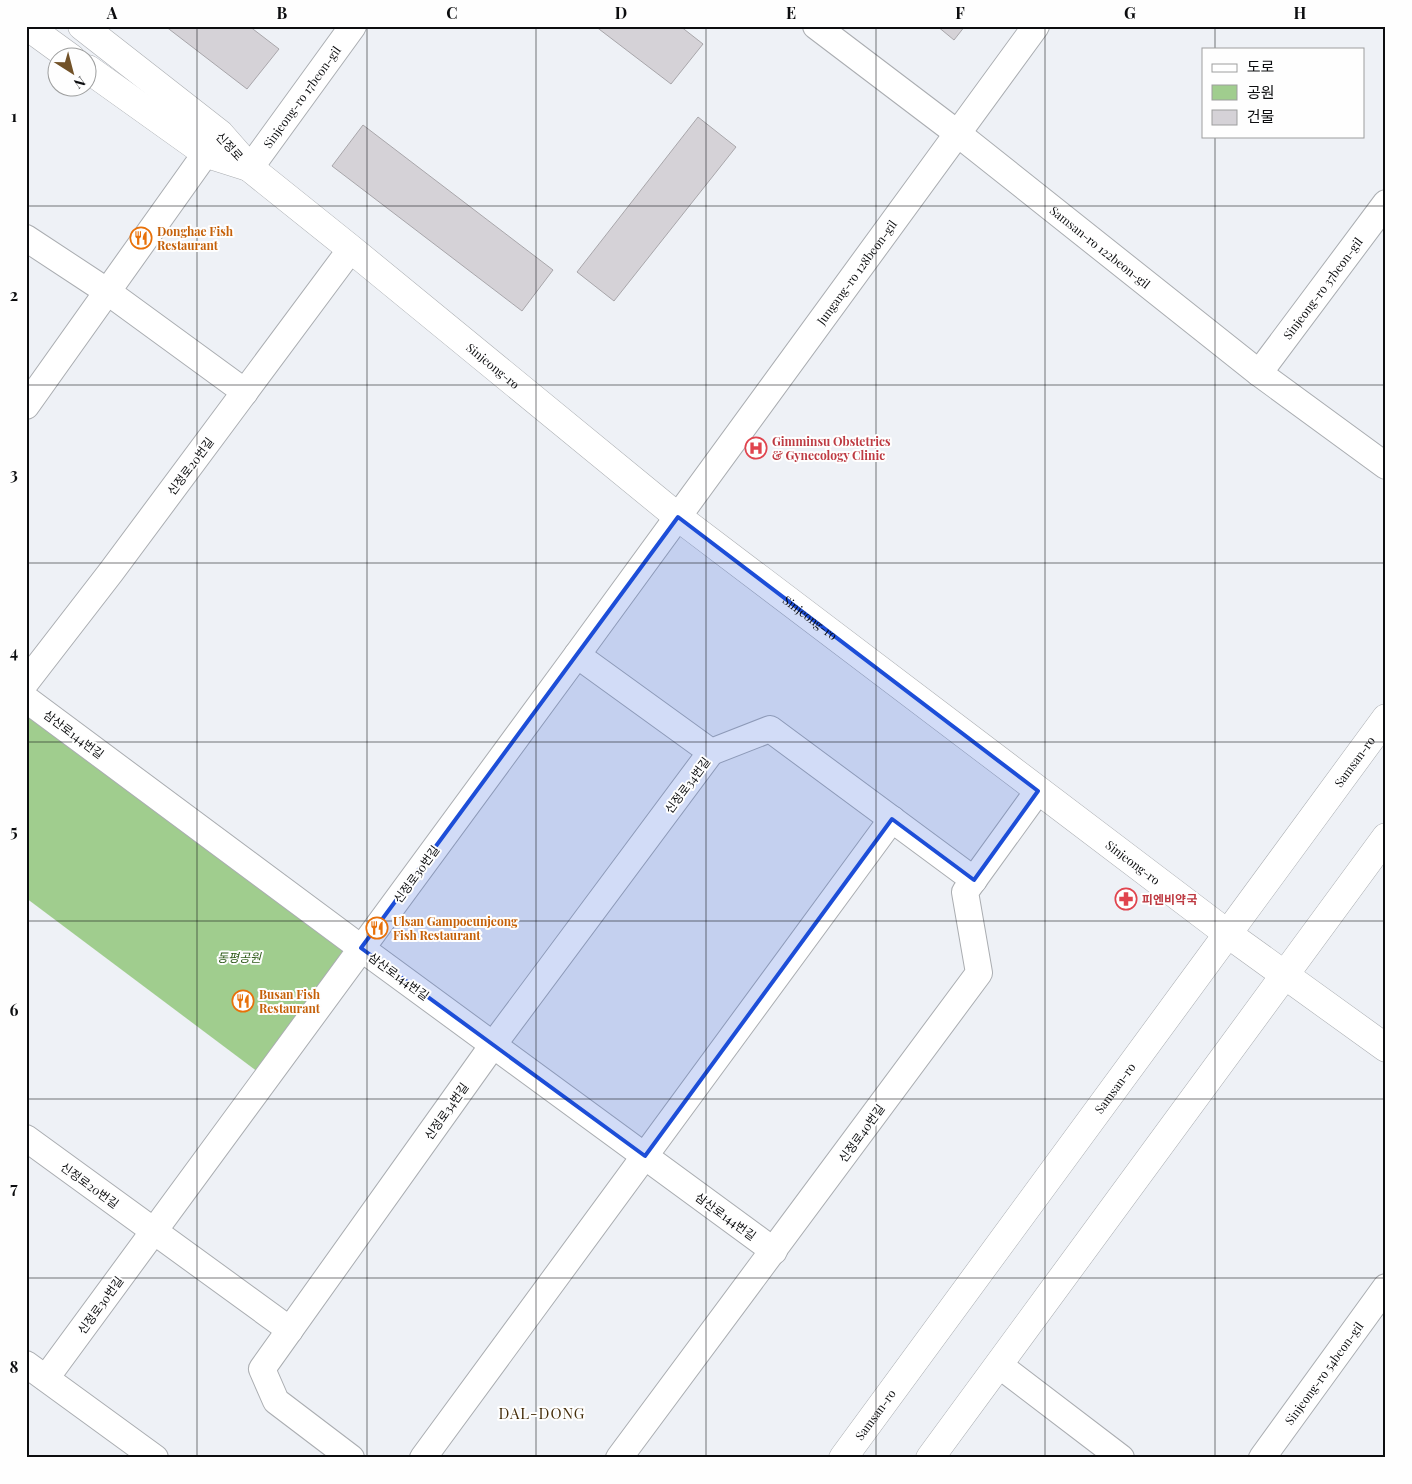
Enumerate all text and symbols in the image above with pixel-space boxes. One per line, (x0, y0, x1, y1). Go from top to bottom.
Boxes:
text: A (106, 2, 118, 23)
text: B (277, 2, 288, 23)
text: C (446, 2, 458, 23)
text: D (615, 2, 627, 23)
text: E (786, 2, 796, 23)
text: F (955, 2, 965, 23)
text: G (1124, 2, 1136, 23)
text: H (1294, 2, 1307, 23)
street label: Sinjeong-ro 17beon-gil (259, 42, 344, 151)
north arrow (48, 48, 98, 98)
legend (1202, 48, 1364, 138)
text: 도로 (1247, 56, 1275, 76)
text: N (70, 72, 90, 94)
text: 공원 (1247, 82, 1275, 102)
text: 1 (11, 105, 17, 126)
text: 건물 (1247, 106, 1275, 126)
street label: 신정로 (213, 128, 247, 164)
street label: Samsan-ro 122beon-gil (1047, 202, 1154, 292)
street label: Jungang-ro 128beon-gil (812, 216, 900, 329)
place label: Donghae Fish Restaurant (157, 223, 234, 253)
restaurant icon: Donghae Fish Restaurant (129, 226, 153, 250)
street label: Sinjeong-ro 37beon-gil (1279, 234, 1366, 342)
text: 2 (10, 284, 18, 305)
street label: Sinjeong-ro (463, 339, 523, 392)
place label: Gimminsu Obstetrics & Gynecology Clinic (772, 433, 891, 463)
street label: 신정로20번길 (163, 434, 217, 498)
hospital icon: Gimminsu Obstetrics & Gynecology Clinic (744, 436, 768, 460)
text: 3 (10, 463, 18, 484)
street label: Sinjeong-ro (780, 592, 841, 643)
text: 4 (10, 641, 18, 662)
street label: 삼산로144번길 (41, 706, 107, 762)
street label: Samsan-ro (1330, 732, 1378, 790)
street label: 신정로34번길 (661, 754, 713, 816)
text: 5 (10, 820, 18, 841)
street label: Sinjeong-ro (1103, 836, 1164, 888)
street label: 신정로30번길 (390, 842, 442, 906)
pharmacy icon: 피엔비약국 (1114, 887, 1138, 911)
place label: 피엔비약국 (1142, 891, 1197, 907)
place label: Ulsan Gampoeunjeong Fish Restaurant (393, 913, 518, 943)
restaurant icon: Ulsan Gampoeunjeong Fish Restaurant (365, 916, 389, 940)
park label: 동평공원 (217, 949, 262, 965)
street label: 삼산로144번길 (365, 949, 433, 1003)
place label: Busan Fish Restaurant (259, 986, 321, 1016)
restaurant icon: Busan Fish Restaurant (231, 989, 255, 1013)
text: 6 (10, 999, 19, 1020)
street label: Samsan-ro (1091, 1059, 1139, 1117)
street label: 신정로34번길 (420, 1079, 472, 1143)
street label: 신정로40번길 (834, 1101, 888, 1165)
street label: 신정로20번길 (58, 1158, 122, 1212)
text: 7 (10, 1177, 18, 1198)
street label: 삼산로144번길 (692, 1189, 760, 1243)
street label: 신정로30번길 (74, 1273, 126, 1337)
street label: Sinjeong-ro 54beon-gil (1281, 1318, 1367, 1428)
text: 8 (10, 1356, 19, 1377)
street label: Samsan-ro (851, 1386, 899, 1443)
district label: DAL-DONG (499, 1403, 585, 1423)

